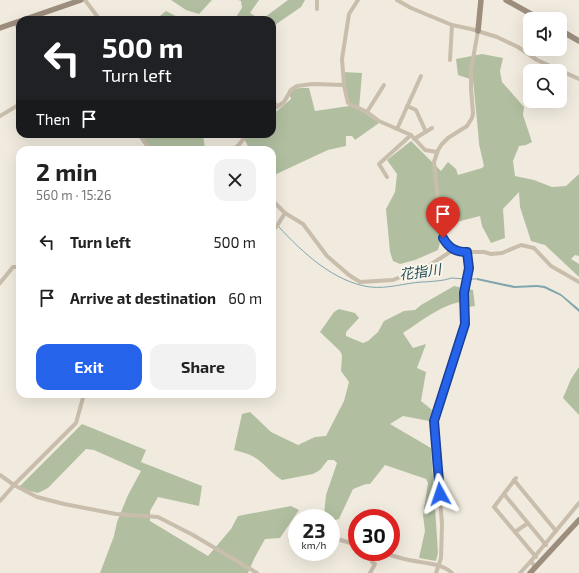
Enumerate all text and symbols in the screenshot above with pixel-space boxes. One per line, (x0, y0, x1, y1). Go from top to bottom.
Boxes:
map controls (523, 12, 567, 108)
button: sound (523, 12, 567, 56)
text: 500 m (102, 30, 184, 64)
icon: left (36, 32, 88, 84)
text: Turn left (102, 64, 172, 86)
button: search (523, 64, 567, 108)
icon: arrive (78, 108, 100, 130)
text: Then (36, 110, 70, 128)
text: 2 min (36, 157, 97, 186)
button: close (214, 159, 256, 201)
text: 560 m · 15:26 (36, 187, 111, 203)
pin (426, 197, 460, 238)
icon: arrive (432, 203, 454, 225)
icon: left (36, 231, 58, 253)
text: Turn left (70, 233, 131, 251)
text: 500 m (213, 233, 256, 251)
water label: 花指川 (398, 260, 444, 283)
icon: arrive (36, 287, 58, 309)
text: Arrive at destination (70, 289, 216, 307)
text: 60 m (228, 289, 262, 307)
button: Exit (36, 344, 142, 390)
button: Share (150, 344, 256, 390)
position arrow (419, 473, 461, 515)
speed limit sign: 30 (348, 509, 400, 561)
text: 23 (303, 518, 325, 542)
text: km/h (302, 539, 326, 551)

